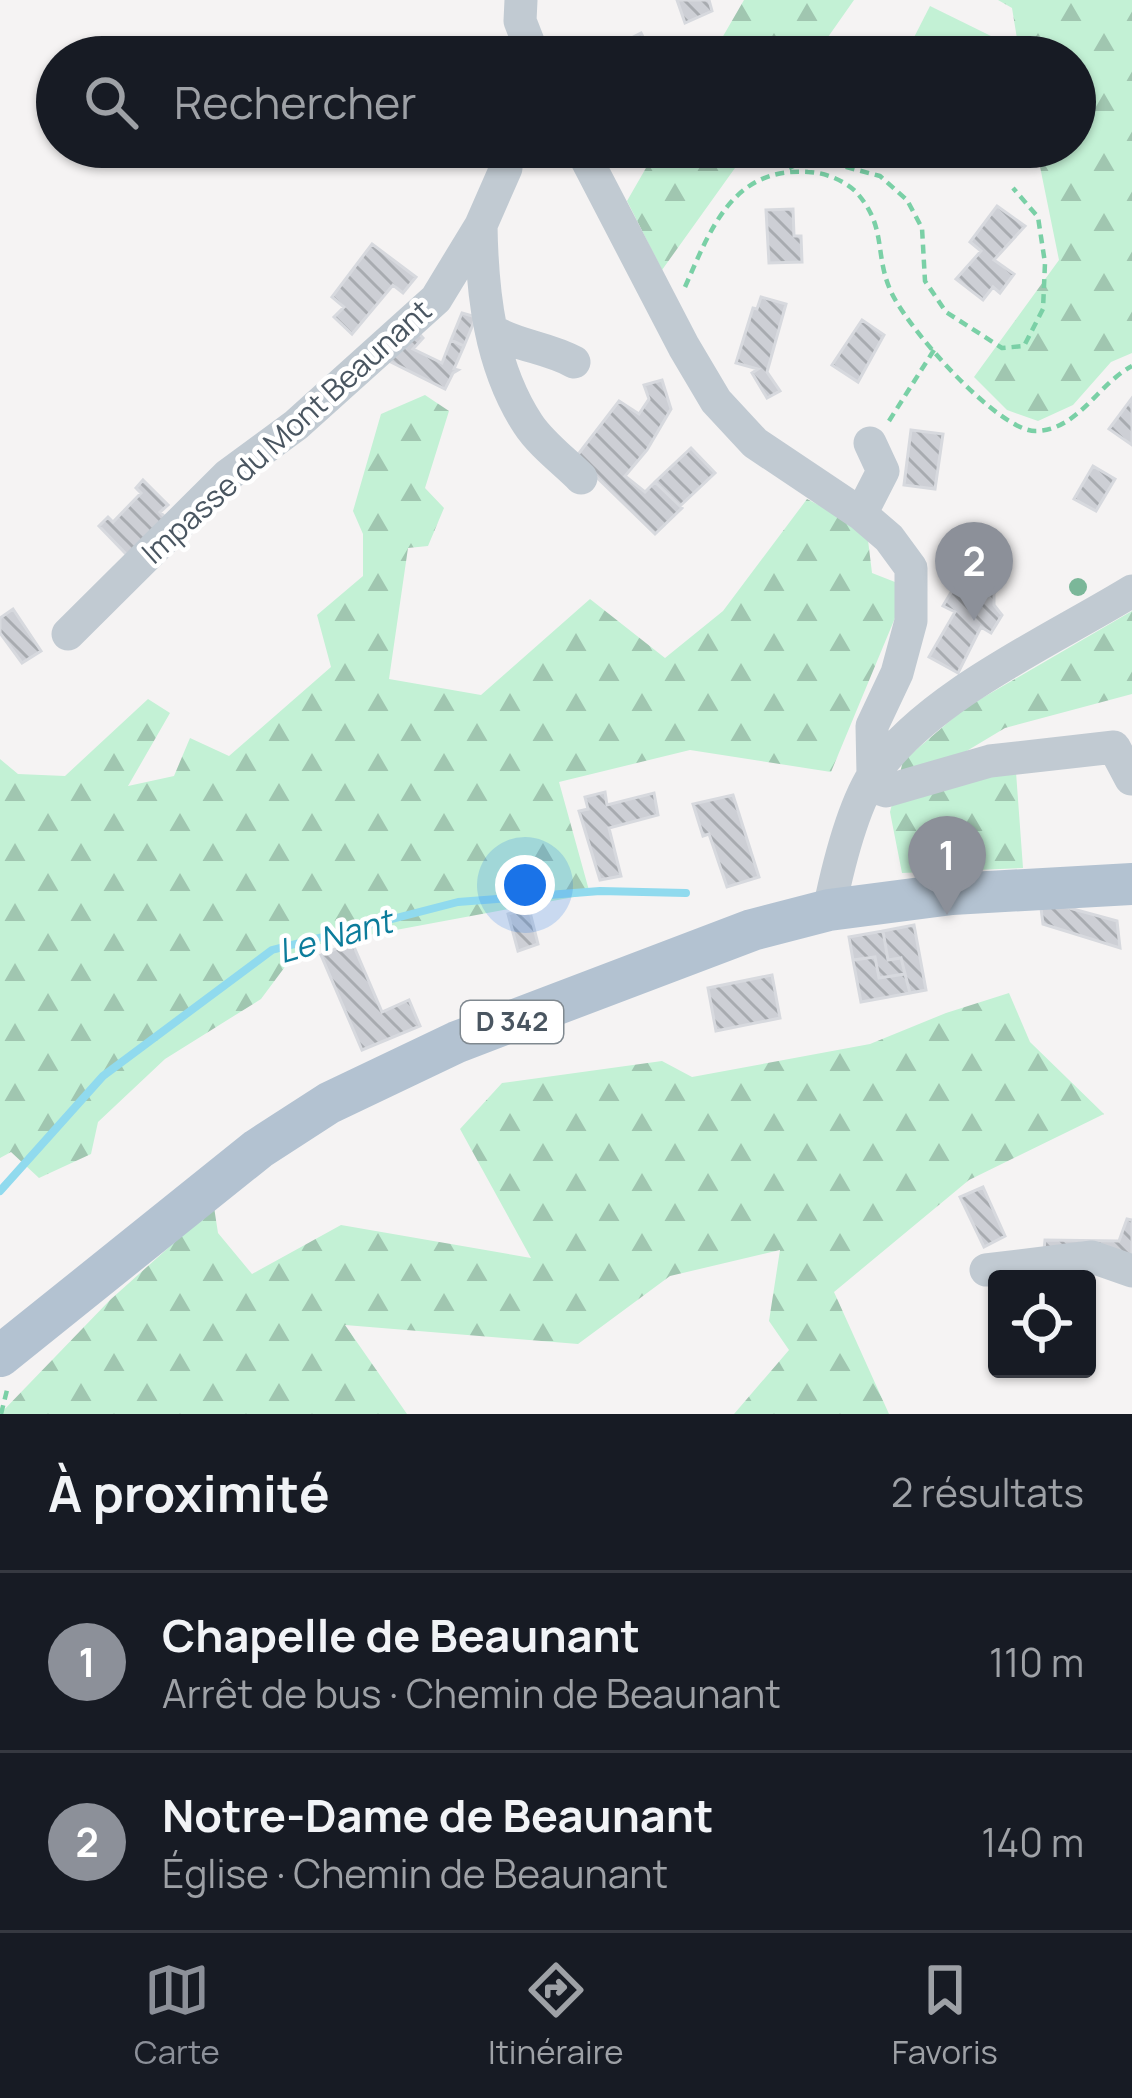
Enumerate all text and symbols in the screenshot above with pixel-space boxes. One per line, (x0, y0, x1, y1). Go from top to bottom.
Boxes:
search box (36, 36, 1096, 168)
icon: search (78, 69, 144, 135)
text: Rechercher (174, 71, 417, 133)
street label: Impasse du Mont Beaunant (132, 290, 440, 572)
pin: 2 (935, 522, 1013, 621)
pin: 1 (908, 816, 986, 915)
your location (495, 855, 555, 915)
water label: Le Nant (273, 897, 401, 973)
road number: D 342 (461, 1001, 563, 1043)
map controls (988, 1270, 1096, 1378)
button: locate (988, 1270, 1096, 1378)
text: À proximité (48, 1458, 330, 1527)
text: 2 résultats (891, 1465, 1084, 1519)
text: Chapelle de Beaunant (162, 1604, 640, 1666)
text: 1 (78, 1635, 96, 1689)
text: 110 m (989, 1635, 1084, 1689)
text: Arrêt de bus · Chemin de Beaunant (162, 1666, 781, 1720)
text: Notre-Dame de Beaunant (162, 1784, 713, 1846)
text: 2 (75, 1815, 99, 1869)
text: 140 m (981, 1815, 1084, 1869)
text: Église · Chemin de Beaunant (162, 1846, 668, 1900)
tab: Carte (134, 1957, 220, 2074)
tab: Itinéraire (488, 1957, 624, 2074)
tab: Favoris (892, 1957, 998, 2074)

